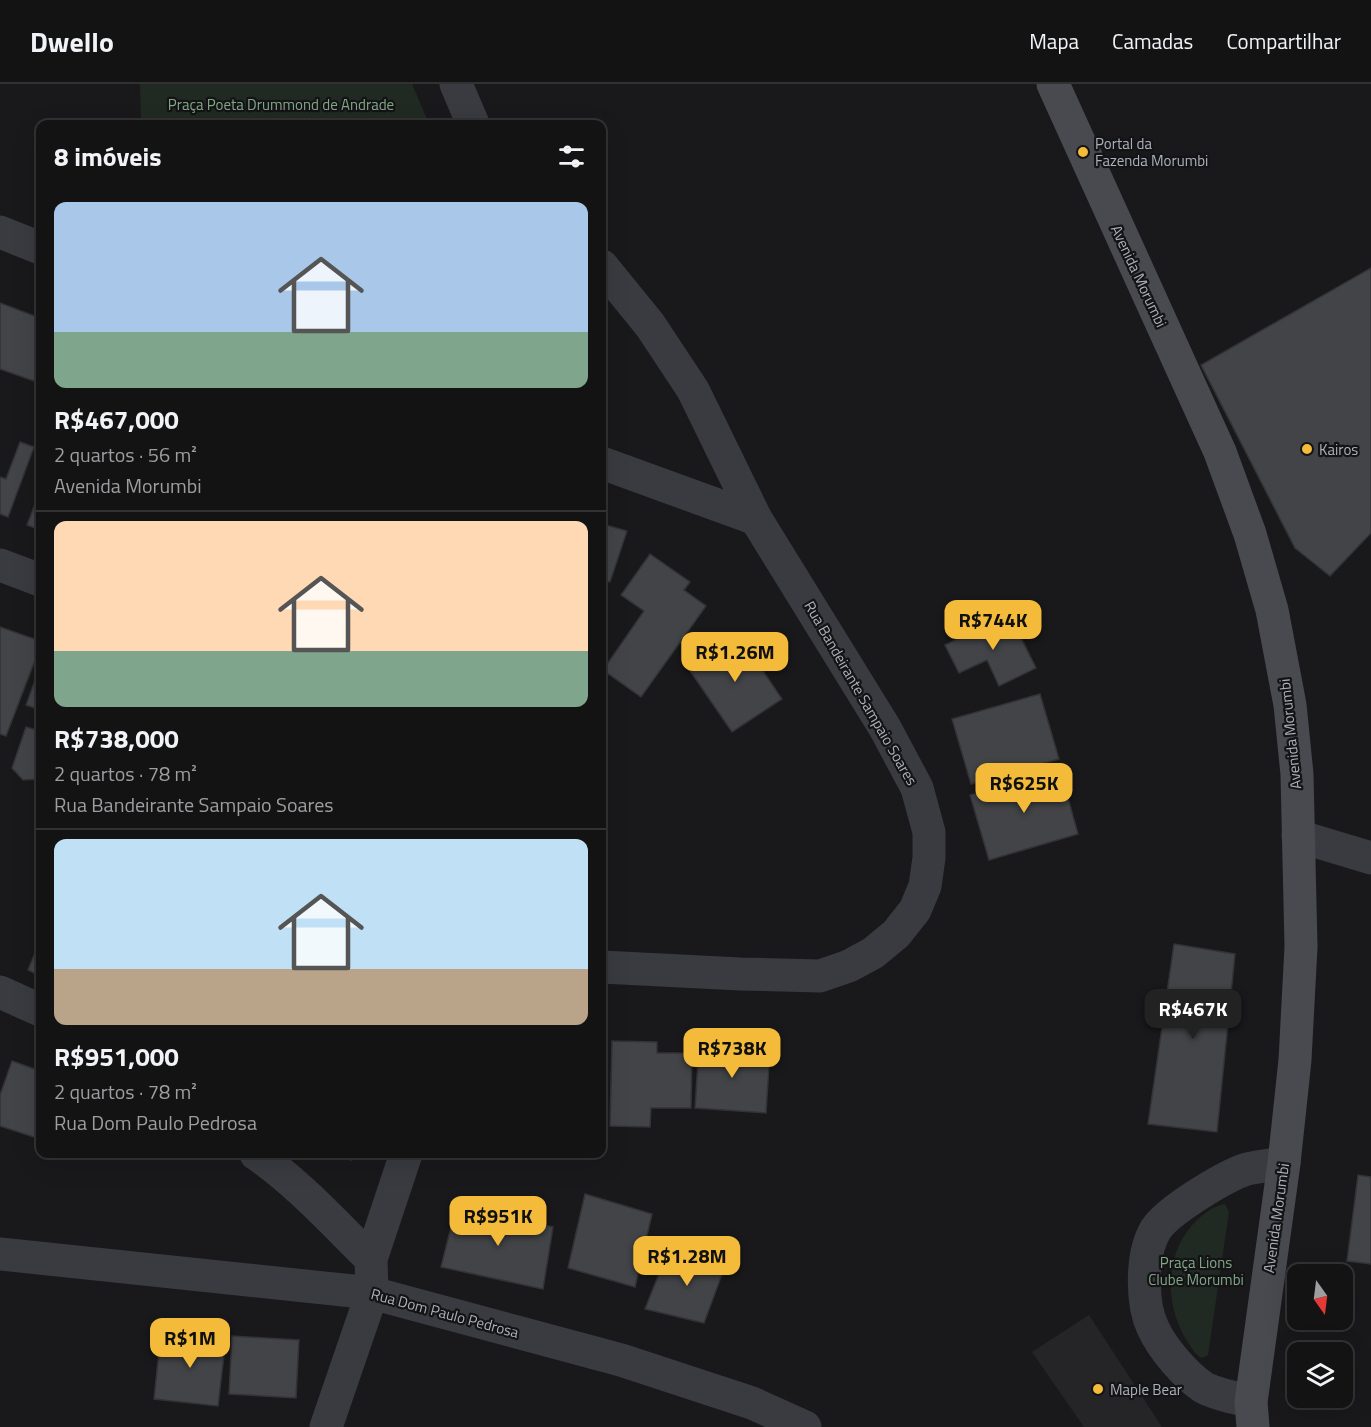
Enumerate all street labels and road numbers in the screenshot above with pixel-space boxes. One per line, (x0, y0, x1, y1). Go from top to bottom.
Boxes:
street label: Avenida Morumbi (1105, 221, 1173, 331)
street label: Rua Bandeirante Sampaio Soares (799, 596, 923, 790)
street label: Avenida Morumbi (1273, 678, 1307, 790)
street label: Avenida Morumbi (1257, 1162, 1295, 1274)
street label: Rua Dom Paulo Pedrosa (369, 1282, 522, 1344)

